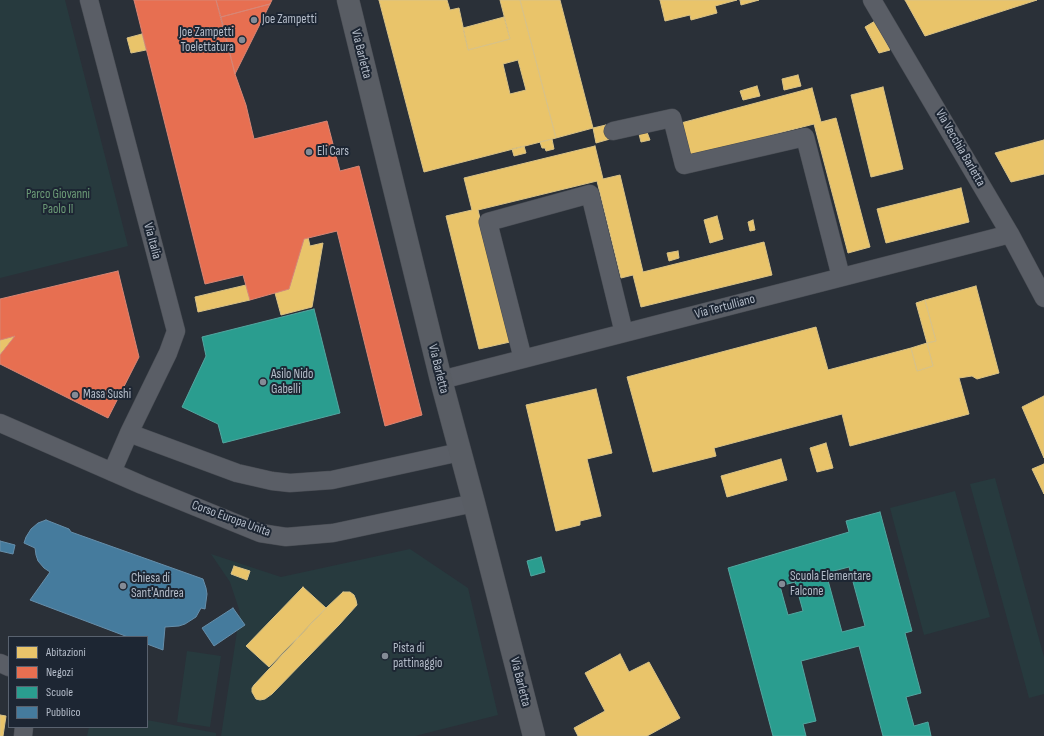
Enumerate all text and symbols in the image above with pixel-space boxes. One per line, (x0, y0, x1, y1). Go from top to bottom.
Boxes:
place label: Joe Zampetti (262, 12, 317, 28)
marker: Joe Zampetti (249, 15, 259, 25)
place label: Joe Zampetti Toelettatura (179, 25, 234, 56)
street label: Via Barletta (347, 28, 375, 80)
marker: Joe Zampetti Toelettatura (237, 35, 247, 45)
street label: Via Vecchia Barletta (932, 107, 988, 189)
place label: Eli Cars (317, 144, 349, 160)
marker: Eli Cars (304, 147, 314, 157)
park label: Parco Giovanni Paolo II (26, 187, 90, 218)
street label: Via Italia (140, 221, 164, 261)
street label: Via Tertulliano (693, 291, 757, 323)
street label: Via Barletta (424, 343, 452, 395)
place label: Asilo Nido Gabelli (271, 367, 313, 398)
marker: Asilo Nido Gabelli (258, 377, 268, 387)
place label: Masa Sushi (83, 387, 131, 403)
marker: Masa Sushi (70, 390, 80, 400)
street label: Corso Europa Unita (189, 498, 273, 540)
place label: Scuola Elementare Falcone (790, 569, 871, 600)
place label: Chiesa di Sant'Andrea (131, 571, 184, 602)
marker: Scuola Elementare Falcone (777, 579, 787, 589)
marker: Chiesa di Sant'Andrea (118, 581, 128, 591)
legend (8, 636, 148, 728)
place label: Pista di pattinaggio (393, 641, 442, 672)
text: Abitazioni (46, 645, 86, 660)
marker: Pista di pattinaggio (380, 651, 390, 661)
street label: Via Barletta (506, 656, 534, 708)
text: Negozi (46, 665, 73, 680)
text: Scuole (46, 685, 73, 700)
text: Pubblico (46, 705, 81, 720)

